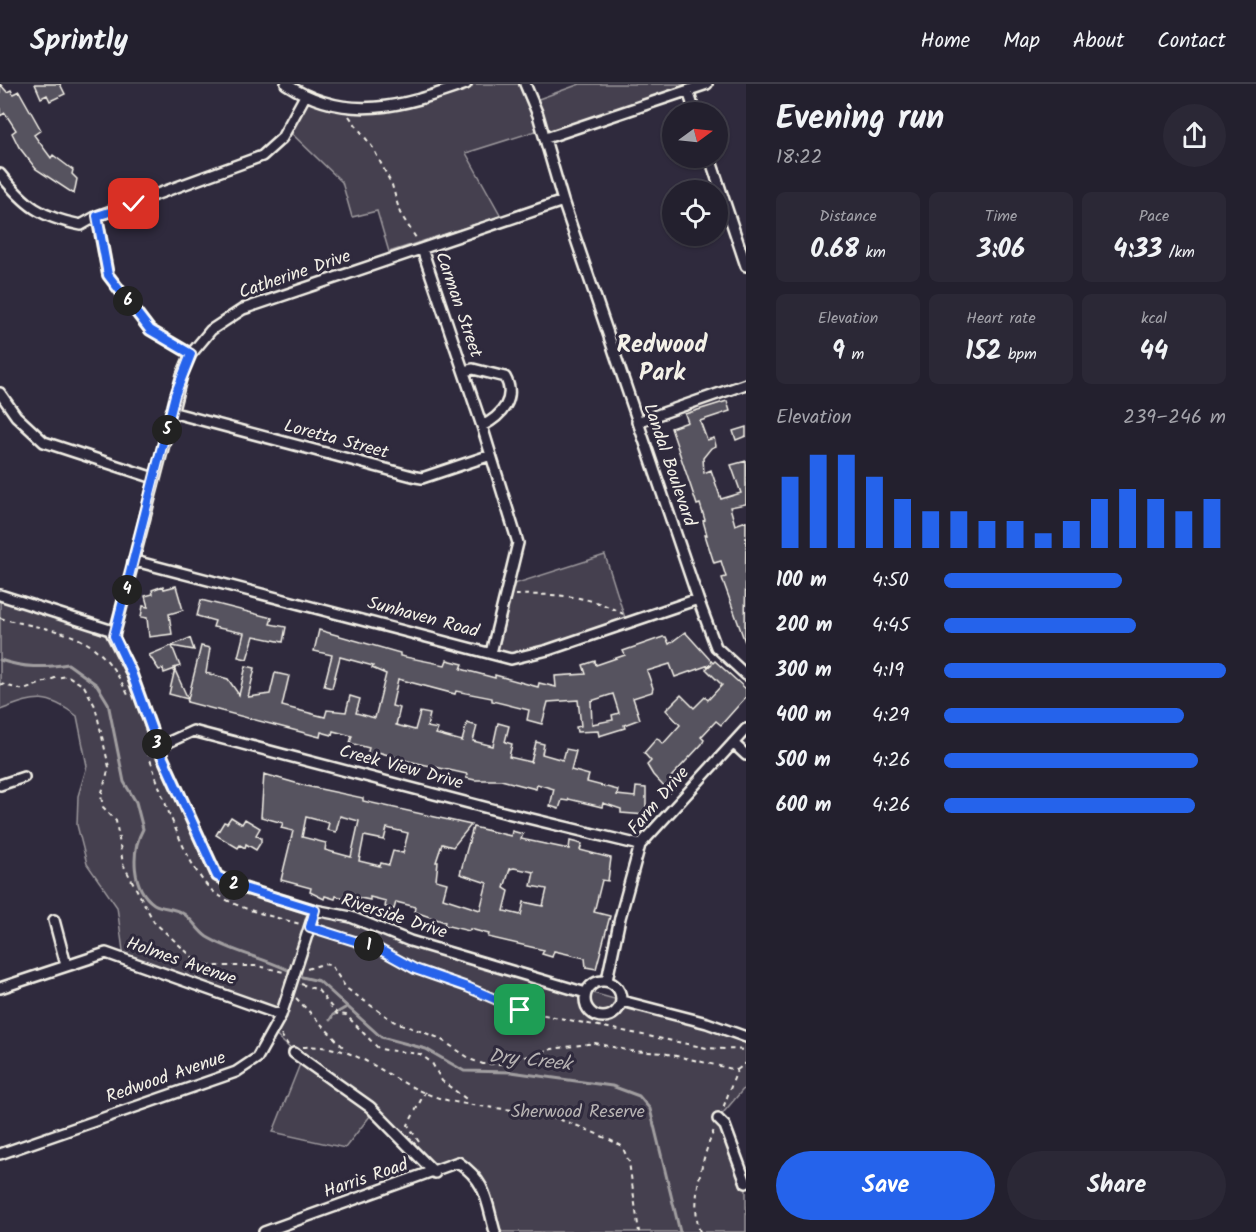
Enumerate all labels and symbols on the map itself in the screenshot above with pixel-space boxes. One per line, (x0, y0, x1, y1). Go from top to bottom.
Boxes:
north arrow (662, 102, 728, 168)
pin (108, 178, 159, 229)
street label: Catherine Drive (235, 242, 355, 308)
street label: Carman Street (426, 248, 490, 363)
pin: 6 (113, 286, 143, 316)
district label: Redwood Park (617, 326, 709, 393)
street label: Landal Boulevard (634, 399, 704, 532)
street label: Loretta Street (280, 412, 393, 468)
pin: 5 (152, 415, 182, 445)
pin: 4 (112, 575, 142, 605)
street label: Sunhaven Road (364, 589, 483, 647)
pin: 3 (142, 729, 172, 759)
street label: Creek View Drive (336, 738, 466, 798)
street label: Farm Drive (621, 760, 697, 842)
pin: 2 (219, 870, 249, 900)
street label: Riverside Drive (337, 886, 451, 948)
street label: Holmes Avenue (122, 930, 240, 994)
pin: 1 (354, 931, 384, 961)
pin (494, 984, 545, 1035)
water label: Dry Creek (487, 1041, 575, 1082)
street label: Redwood Avenue (102, 1044, 230, 1112)
park label: Sherwood Reserve (511, 1098, 645, 1127)
street label: Harris Road (320, 1151, 413, 1207)

